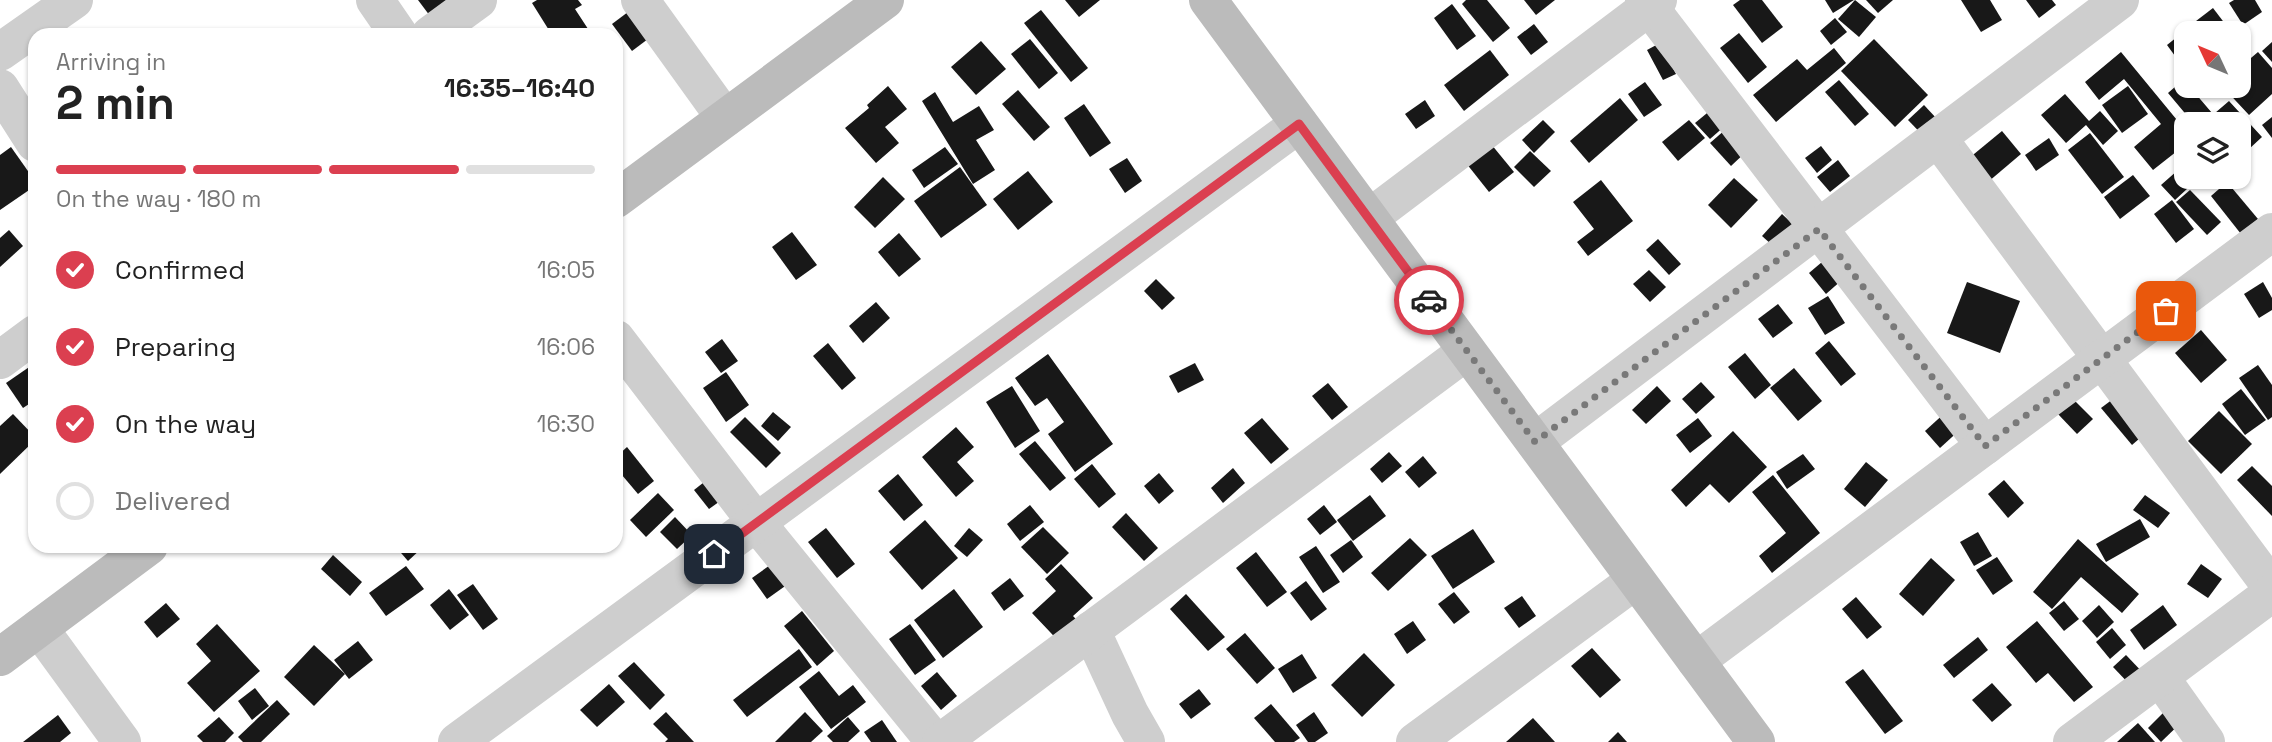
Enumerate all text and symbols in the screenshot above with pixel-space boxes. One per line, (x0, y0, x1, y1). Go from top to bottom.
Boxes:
north arrow (2174, 21, 2250, 98)
map controls (2174, 21, 2251, 189)
text: Arriving in (56, 47, 166, 77)
text: 16:35–16:40 (444, 71, 595, 105)
text: 2 min (56, 74, 175, 132)
button: layers (2174, 112, 2251, 189)
text: On the way · 180 m (56, 184, 261, 214)
icon: check (56, 251, 94, 289)
text: Confirmed (115, 253, 245, 287)
text: 16:05 (537, 255, 595, 285)
courier (1394, 265, 1464, 335)
icon: car (1410, 281, 1448, 319)
pin (2136, 281, 2196, 341)
icon: bag (2147, 292, 2185, 330)
icon: check (56, 328, 94, 366)
text: Preparing (115, 330, 236, 364)
text: 16:06 (537, 332, 595, 362)
icon: check (56, 405, 94, 443)
text: On the way (115, 407, 256, 441)
text: 16:30 (537, 409, 595, 439)
text: Delivered (115, 484, 231, 518)
pin (684, 524, 744, 584)
icon: home (695, 535, 733, 573)

